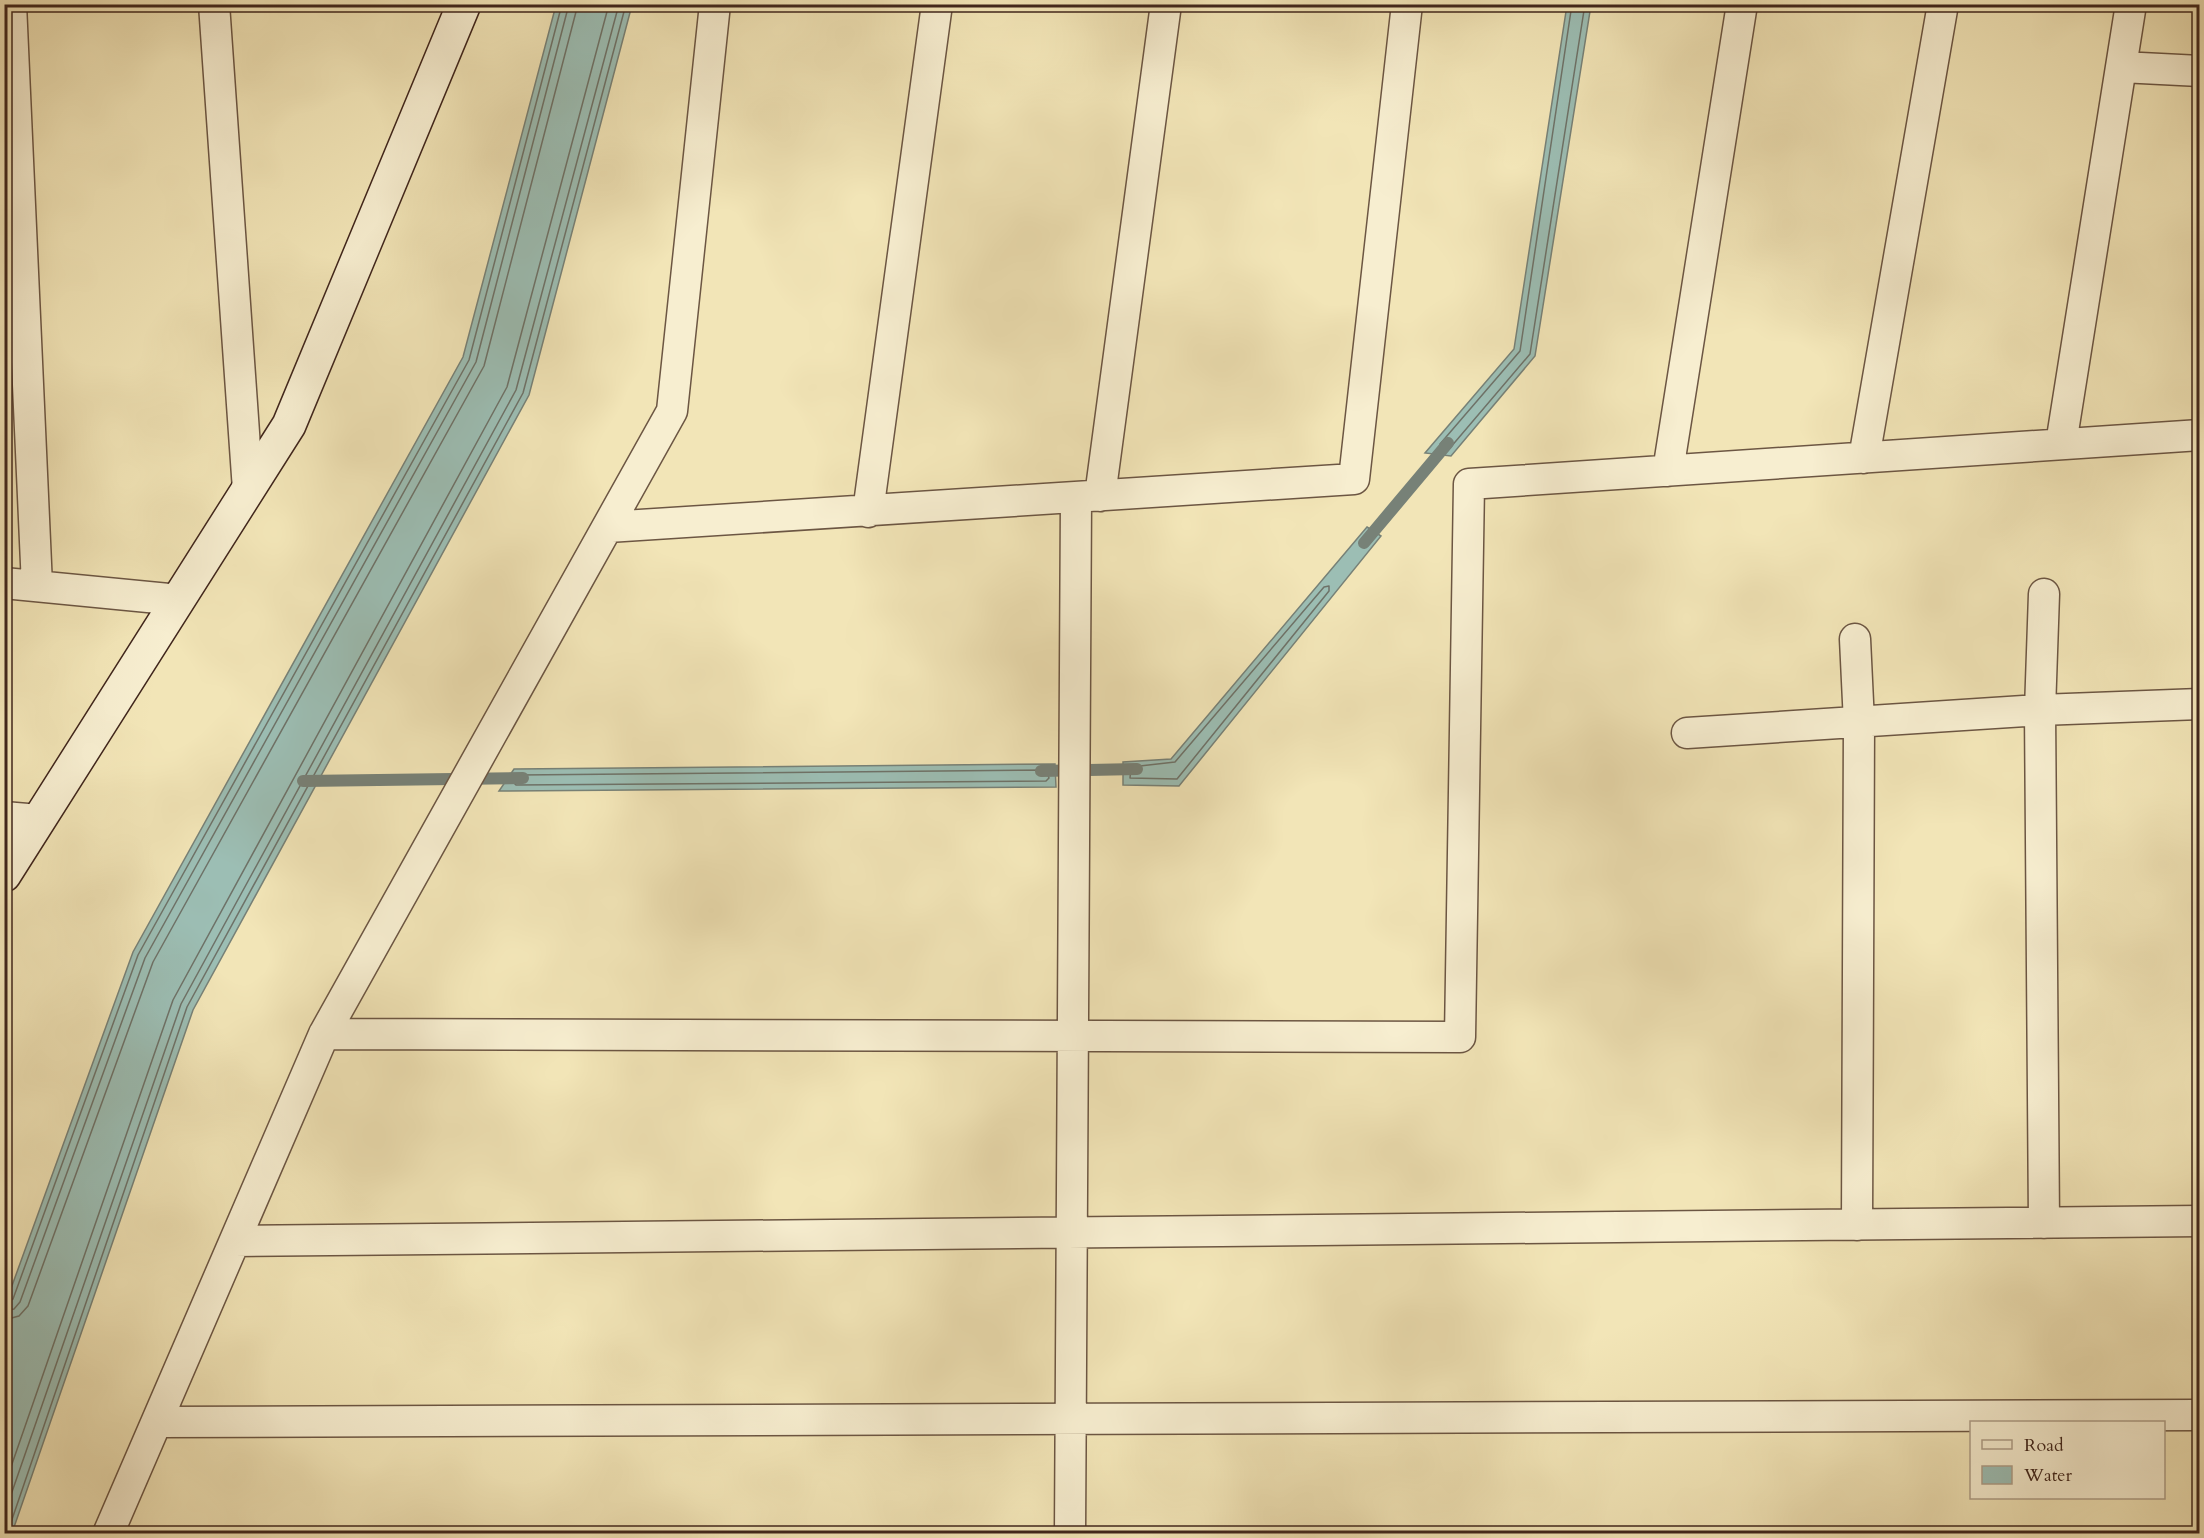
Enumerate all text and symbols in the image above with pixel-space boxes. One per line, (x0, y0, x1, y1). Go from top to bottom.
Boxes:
legend (1970, 1421, 2165, 1499)
text: Road (2024, 1433, 2064, 1458)
text: Water (2023, 1463, 2073, 1488)

